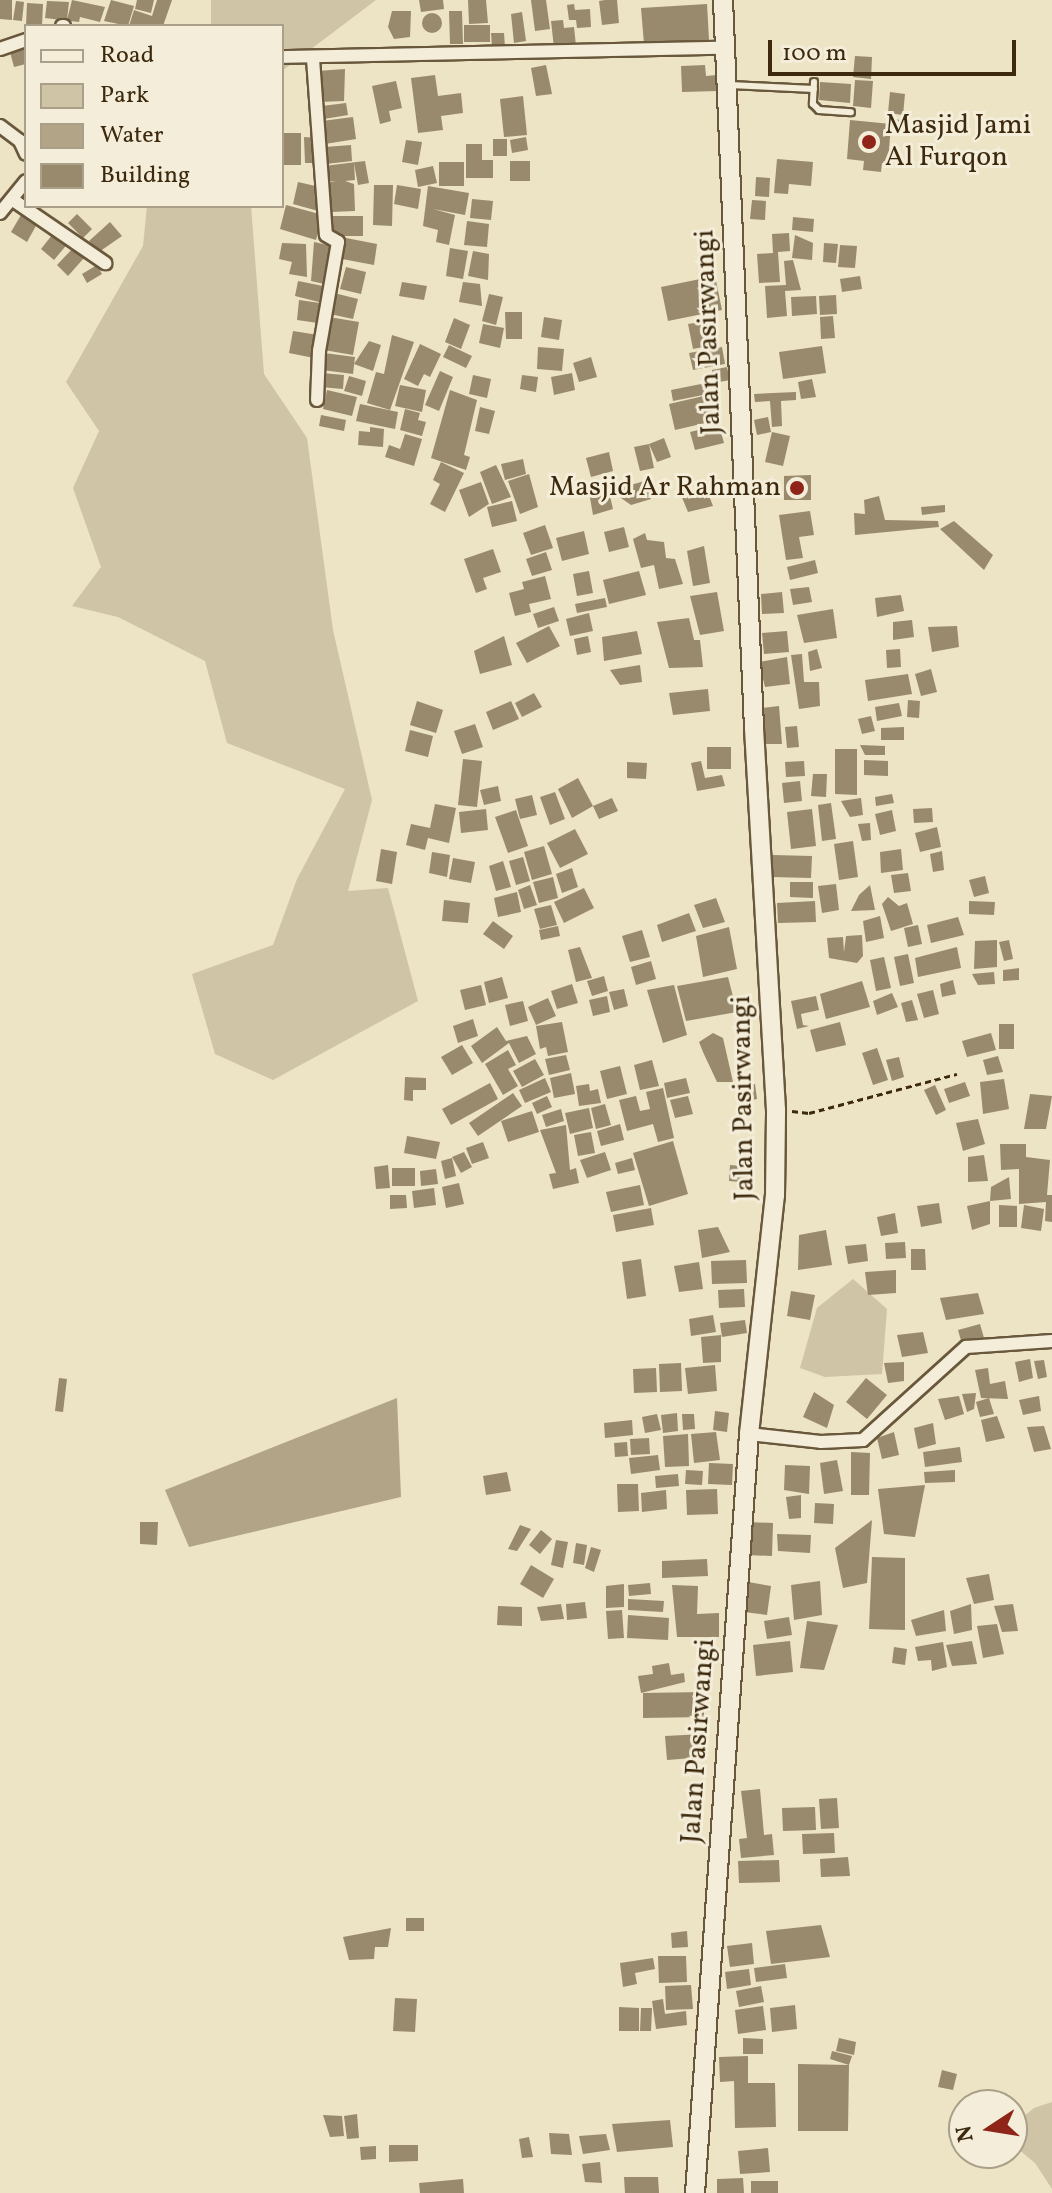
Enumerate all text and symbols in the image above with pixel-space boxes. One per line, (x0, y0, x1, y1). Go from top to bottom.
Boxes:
legend (24, 24, 284, 208)
scale bar (772, 24, 1020, 74)
text: 100 m (782, 37, 847, 71)
text: Road (100, 39, 154, 73)
text: Park (100, 79, 149, 113)
place label: Masjid Jami Al Furqon (885, 109, 1031, 175)
text: Water (100, 119, 164, 153)
marker: Masjid Jami Al Furqon (860, 133, 878, 151)
text: Building (100, 159, 190, 193)
street label: Jalan Pasirwangi (689, 229, 729, 435)
place label: Masjid Ar Rahman (549, 471, 781, 505)
marker: Masjid Ar Rahman (788, 479, 806, 497)
street label: Jalan Pasirwangi (725, 995, 763, 1201)
street label: Jalan Pasirwangi (675, 1637, 723, 1845)
north arrow (948, 2089, 1028, 2169)
text: N (949, 2123, 983, 2145)

